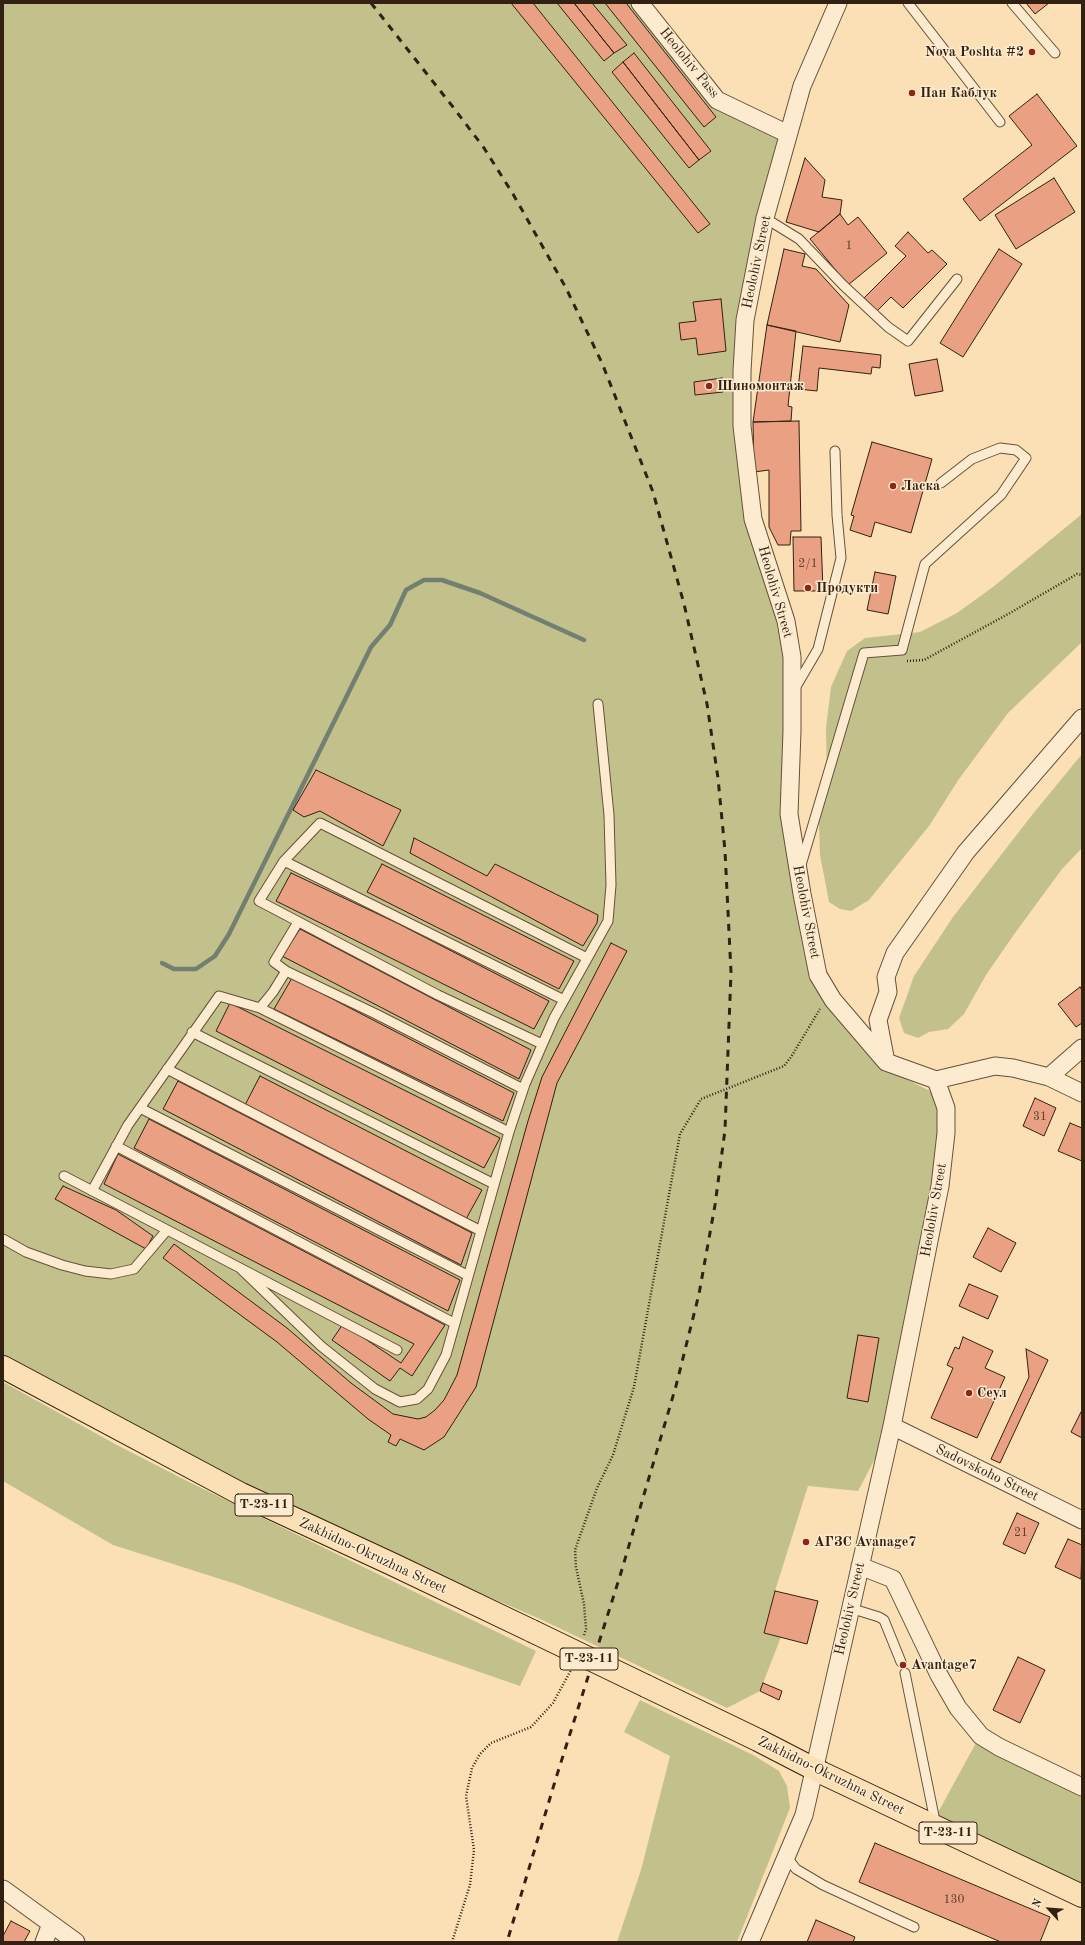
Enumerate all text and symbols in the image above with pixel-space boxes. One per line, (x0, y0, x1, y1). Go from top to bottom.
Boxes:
street label: Heolohiv Pass (655, 24, 723, 102)
place label: Nova Poshta #2 (925, 44, 1024, 60)
marker: Nova Poshta #2 (1027, 47, 1037, 57)
place label: Пан Каблук (920, 85, 997, 101)
marker: Пан Каблук (907, 88, 917, 98)
street label: Heolohiv Street (739, 214, 775, 310)
house number: 1 (846, 239, 852, 253)
place label: Шиномонтаж (717, 378, 804, 394)
marker: Шиномонтаж (704, 381, 714, 391)
place label: Ласка (901, 478, 940, 494)
marker: Ласка (888, 481, 898, 491)
street label: Heolohiv Street (754, 544, 796, 640)
house number: 2/1 (798, 557, 818, 571)
place label: Продукти (816, 580, 878, 596)
marker: Продукти (803, 583, 813, 593)
street label: Heolohiv Street (789, 864, 823, 960)
house number: 31 (1033, 1110, 1047, 1124)
street label: Heolohiv Street (917, 1162, 951, 1258)
place label: Сеул (977, 1385, 1007, 1401)
marker: Сеул (964, 1388, 974, 1398)
street label: Sadovskoho Street (933, 1441, 1041, 1505)
road number: Т-23-11 (235, 1494, 293, 1516)
street label: Zakhidno-Okruzhna Street (296, 1514, 450, 1598)
house number: 21 (1014, 1526, 1028, 1540)
place label: АГЗС Avanage7 (814, 1534, 916, 1550)
marker: АГЗС Avanage7 (801, 1537, 811, 1547)
street label: Heolohiv Street (831, 1561, 869, 1657)
road number: Т-23-11 (560, 1648, 618, 1670)
place label: Avantage7 (911, 1657, 977, 1673)
marker: Avantage7 (898, 1660, 908, 1670)
street label: Zakhidno-Okruzhna Street (755, 1733, 907, 1819)
road number: Т-23-11 (919, 1822, 977, 1844)
north arrow (1029, 1889, 1069, 1929)
house number: 130 (944, 1893, 964, 1907)
text: N (1031, 1897, 1045, 1910)

